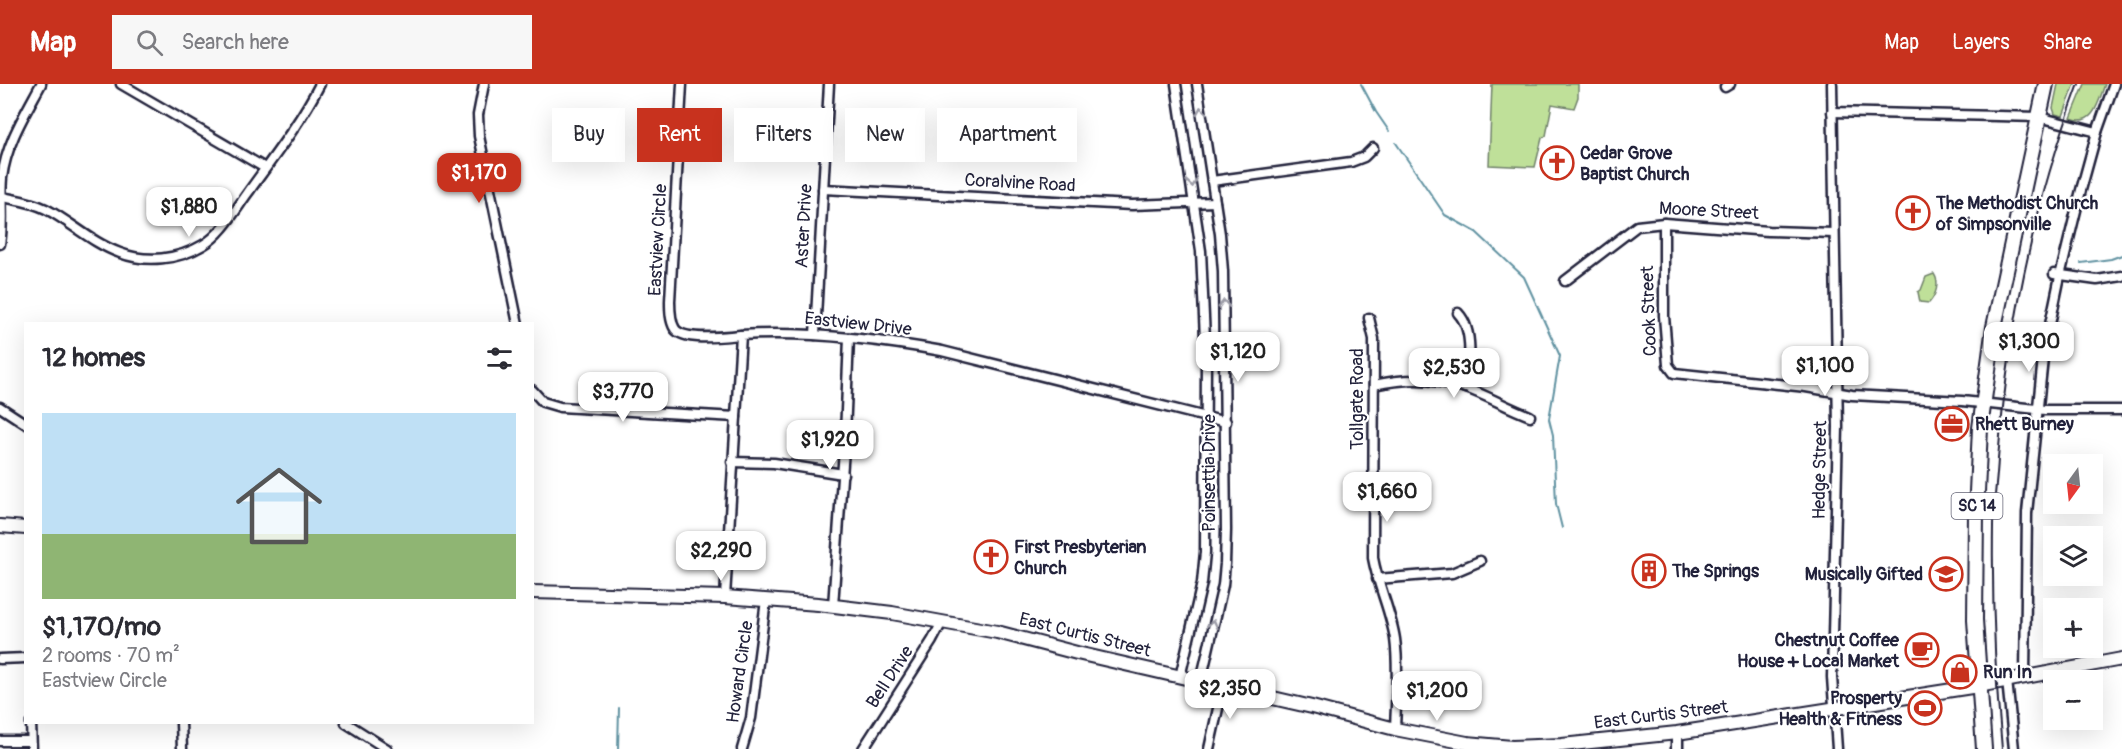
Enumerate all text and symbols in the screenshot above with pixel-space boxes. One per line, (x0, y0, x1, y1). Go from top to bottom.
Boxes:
search box (112, 15, 532, 69)
text: Map (30, 25, 76, 60)
icon: search (133, 26, 166, 59)
text: Search here (181, 28, 289, 56)
text: Map (1884, 29, 1919, 56)
text: Layers (1952, 29, 2010, 56)
text: Share (2043, 29, 2092, 56)
one-way arrow (1195, 106, 1208, 116)
chip: Buy (552, 108, 625, 162)
chip: Rent (637, 108, 722, 162)
chip: Filters (734, 108, 833, 162)
chip: New (845, 108, 925, 162)
chip: Apartment (937, 108, 1077, 162)
place label: Cedar Grove Baptist Church (1580, 142, 1690, 186)
church icon: Cedar Grove Baptist Church (1539, 145, 1575, 181)
pin: $1,170 (430, 153, 528, 204)
text: $1,170 (451, 160, 507, 185)
street label: Coralvine Road (964, 169, 1076, 197)
one-way arrow (1185, 179, 1197, 188)
street label: Eastview Circle (644, 183, 672, 297)
street label: Aster Drive (790, 183, 818, 269)
pin: $1,880 (140, 187, 238, 238)
place label: The Methodist Church of Simpsonville (1935, 192, 2099, 236)
text: $1,880 (160, 194, 218, 219)
church icon: The Methodist Church of Simpsonville (1895, 195, 1931, 231)
street label: Moore Street (1658, 197, 1760, 225)
street label: Cook Street (1636, 265, 1662, 357)
one-way arrow (1218, 300, 1231, 309)
street label: Eastview Drive (803, 307, 913, 341)
pin: $1,300 (1980, 322, 2078, 373)
text: $1,300 (1998, 329, 2060, 354)
pin: $1,120 (1189, 332, 1287, 383)
text: $1,120 (1210, 339, 1266, 364)
text: 12 homes (42, 342, 145, 374)
icon: filters (483, 342, 516, 375)
pin: $1,100 (1776, 346, 1874, 397)
street label: Tollgate Road (1346, 348, 1369, 450)
pin: $2,530 (1405, 348, 1503, 399)
text: $1,100 (1796, 353, 1854, 378)
text: $2,530 (1423, 355, 1485, 380)
pin: $3,770 (574, 372, 672, 423)
text: $3,770 (592, 379, 654, 404)
office icon: Rhett Burney (1934, 406, 1970, 442)
place label: Rhett Burney (1975, 413, 2074, 436)
street label: Poinsettia Drive (1198, 414, 1221, 532)
pin: $1,920 (781, 420, 879, 471)
street label: Hedge Street (1808, 420, 1832, 520)
text: $1,920 (801, 427, 859, 452)
icon: home (225, 452, 333, 560)
north arrow (2043, 454, 2103, 514)
map controls (2043, 454, 2103, 730)
pin: $1,660 (1338, 472, 1436, 523)
text: $1,660 (1357, 479, 1417, 504)
road number: SC 14 (1952, 493, 2002, 519)
button: layers (2043, 526, 2103, 586)
pin: $2,290 (672, 531, 770, 582)
place label: First Presbyterian Church (1014, 536, 1147, 580)
text: $2,290 (690, 538, 752, 563)
church icon: First Presbyterian Church (973, 539, 1009, 575)
building icon: The Springs (1631, 553, 1667, 589)
school or university icon: Musically Gifted (1928, 556, 1964, 592)
place label: The Springs (1671, 560, 1760, 583)
place label: Musically Gifted (1805, 563, 1923, 586)
button: + (2043, 598, 2103, 658)
street label: East Curtis Street (1017, 608, 1154, 663)
text: $1,170/mo (42, 611, 161, 643)
street label: Howard Circle (721, 619, 759, 725)
one-way arrow (1206, 619, 1219, 629)
place label: Chestnut Coffee House + Local Market (1737, 629, 1900, 673)
cafe icon: Chestnut Coffee House + Local Market (1904, 632, 1940, 668)
street label: Bell Drive (861, 641, 919, 713)
text: 2 rooms · 70 m² (42, 643, 180, 668)
shop icon: Run In (1942, 654, 1978, 690)
place label: Run In (1983, 661, 2032, 684)
text: Eastview Circle (42, 668, 167, 693)
pin: $2,350 (1181, 669, 1279, 720)
button: − (2043, 670, 2103, 730)
pin: $1,200 (1388, 671, 1486, 722)
text: $2,350 (1199, 676, 1261, 701)
text: $1,200 (1406, 678, 1468, 703)
place label: Prosperty Health & Fitness (1779, 687, 1903, 731)
sports icon: Prosperty Health & Fitness (1907, 690, 1943, 726)
street label: East Curtis Street (1593, 695, 1730, 735)

